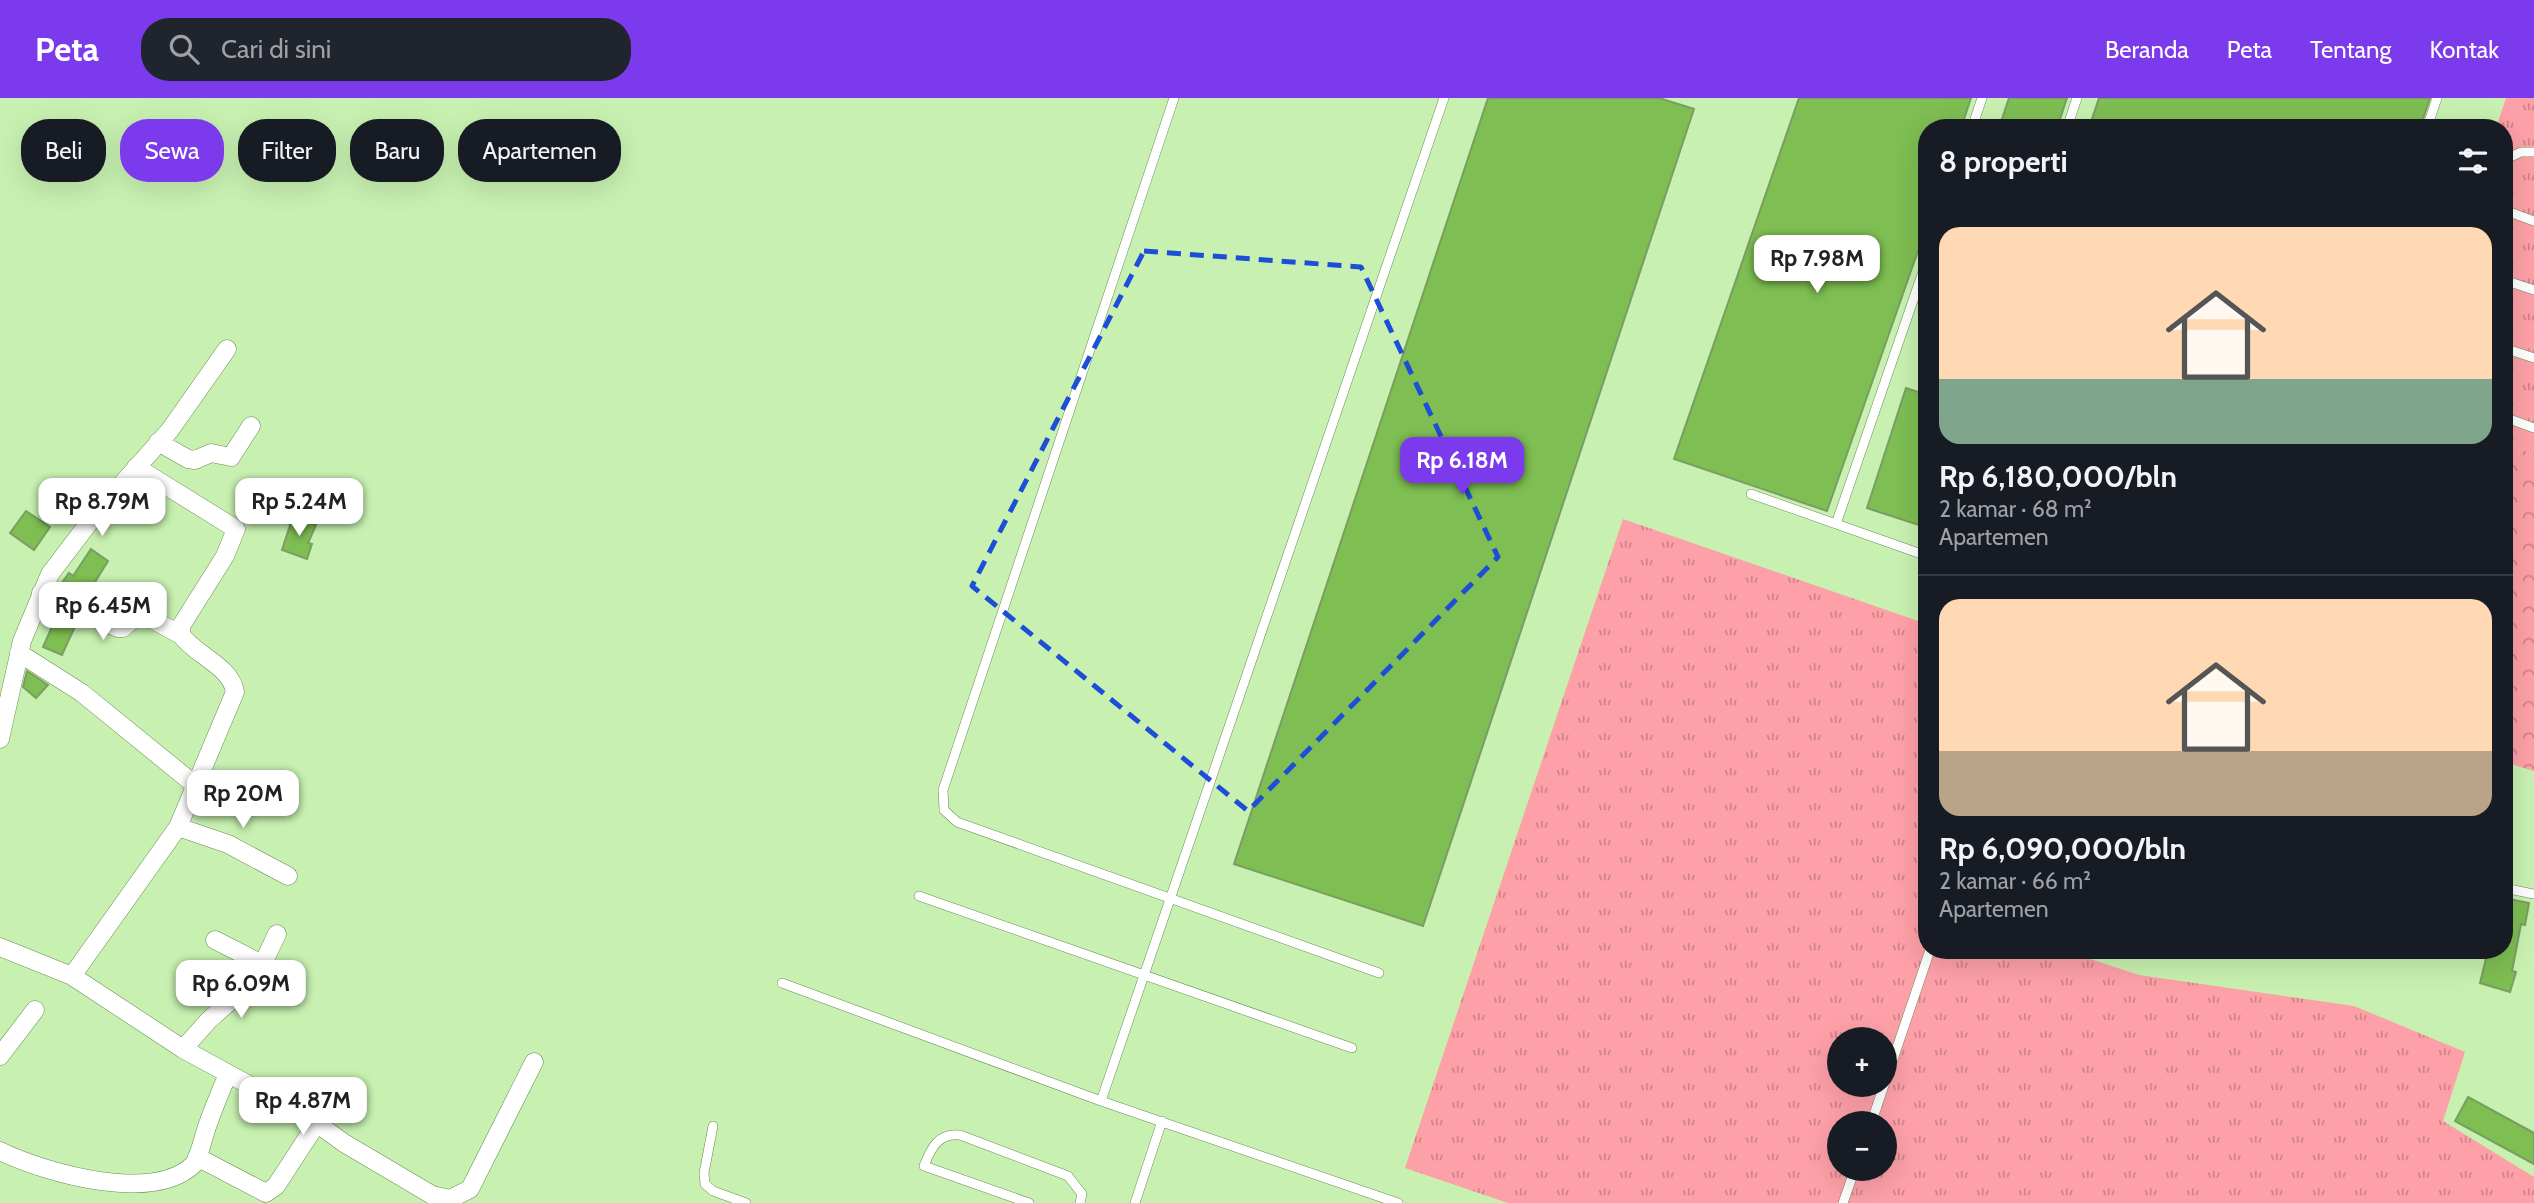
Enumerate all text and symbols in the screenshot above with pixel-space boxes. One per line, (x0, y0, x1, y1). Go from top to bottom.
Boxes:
search box (141, 18, 631, 81)
text: Peta (35, 29, 99, 69)
icon: search (165, 30, 203, 68)
text: Cari di sini (221, 33, 331, 65)
text: Beranda (2105, 35, 2189, 64)
text: Peta (2227, 35, 2272, 64)
text: Tentang (2310, 35, 2391, 64)
text: Kontak (2429, 35, 2499, 64)
chip: Beli (21, 119, 106, 182)
chip: Sewa (120, 119, 224, 182)
chip: Filter (238, 119, 336, 182)
chip: Baru (350, 119, 444, 182)
chip: Apartemen (458, 119, 621, 182)
icon: filters (2454, 142, 2492, 180)
text: 8 properti (1939, 143, 2068, 180)
pin: Rp 7.98M (1745, 236, 1889, 295)
text: Rp 7.98M (1770, 244, 1864, 272)
icon: home (2153, 272, 2279, 398)
pin: Rp 6.18M (1390, 438, 1534, 497)
text: Rp 6.18M (1416, 446, 1508, 474)
text: Rp 6,180,000/bln (1939, 458, 2177, 495)
pin: Rp 8.79M (30, 478, 174, 538)
pin: Rp 5.24M (227, 478, 371, 538)
text: Rp 8.79M (54, 487, 150, 515)
text: Rp 5.24M (251, 487, 347, 515)
text: 2 kamar · 68 m² (1939, 495, 2092, 523)
text: Apartemen (1939, 523, 2049, 551)
pin: Rp 6.45M (31, 582, 175, 642)
text: Rp 6.45M (55, 591, 151, 619)
icon: home (2153, 644, 2279, 770)
pin: Rp 20M (186, 770, 300, 830)
text: Rp 20M (203, 779, 283, 807)
text: Rp 6,090,000/bln (1939, 830, 2186, 867)
text: 2 kamar · 66 m² (1939, 867, 2091, 895)
text: Apartemen (1939, 895, 2049, 923)
pin: Rp 6.09M (169, 960, 313, 1020)
text: Rp 6.09M (192, 969, 290, 997)
map controls (1827, 1027, 1897, 1181)
button: + (1827, 1027, 1897, 1097)
pin: Rp 4.87M (231, 1077, 375, 1137)
text: Rp 4.87M (255, 1086, 351, 1114)
button: − (1827, 1111, 1897, 1181)

